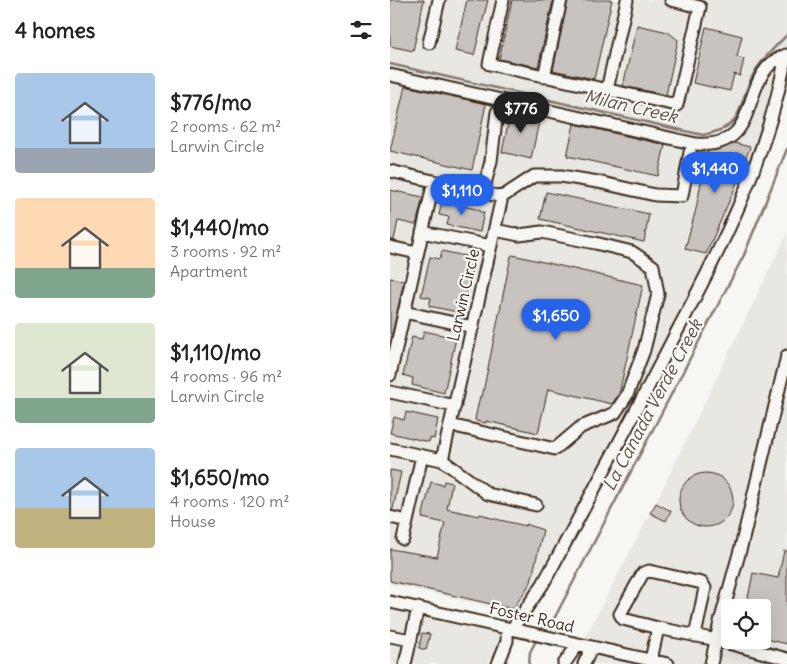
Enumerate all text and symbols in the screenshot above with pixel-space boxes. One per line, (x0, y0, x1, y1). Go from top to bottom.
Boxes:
icon: filters (347, 16, 375, 44)
text: 4 homes (15, 17, 95, 44)
water label: Milan Creek (582, 84, 681, 128)
text: $776/mo (170, 89, 252, 116)
pin: $776 (491, 92, 551, 134)
icon: home (55, 93, 115, 153)
text: $776 (504, 98, 538, 118)
text: 2 rooms · 62 m² (170, 116, 281, 136)
text: Larwin Circle (170, 136, 264, 156)
pin: $1,440 (674, 152, 756, 194)
text: $1,440 (691, 158, 739, 178)
pin: $1,110 (421, 174, 503, 216)
text: $1,110 (442, 180, 482, 200)
text: $1,440/mo (170, 214, 269, 241)
icon: home (55, 218, 115, 278)
text: 3 rooms · 92 m² (170, 241, 282, 261)
street label: Larwin Circle (443, 247, 483, 343)
text: Apartment (170, 261, 248, 281)
pin: $1,650 (515, 298, 597, 341)
text: $1,650 (532, 305, 580, 325)
water label: La Canada Verde Creek (597, 314, 708, 495)
text: $1,110/mo (170, 339, 261, 366)
icon: home (55, 343, 115, 403)
text: 4 rooms · 96 m² (170, 366, 282, 386)
text: Larwin Circle (170, 386, 264, 406)
text: $1,650/mo (170, 464, 269, 491)
icon: home (55, 468, 115, 528)
text: 4 rooms · 120 m² (170, 491, 289, 511)
text: House (170, 511, 216, 531)
street label: Foster Road (488, 598, 576, 636)
map controls (721, 599, 771, 649)
button: locate (721, 599, 771, 649)

